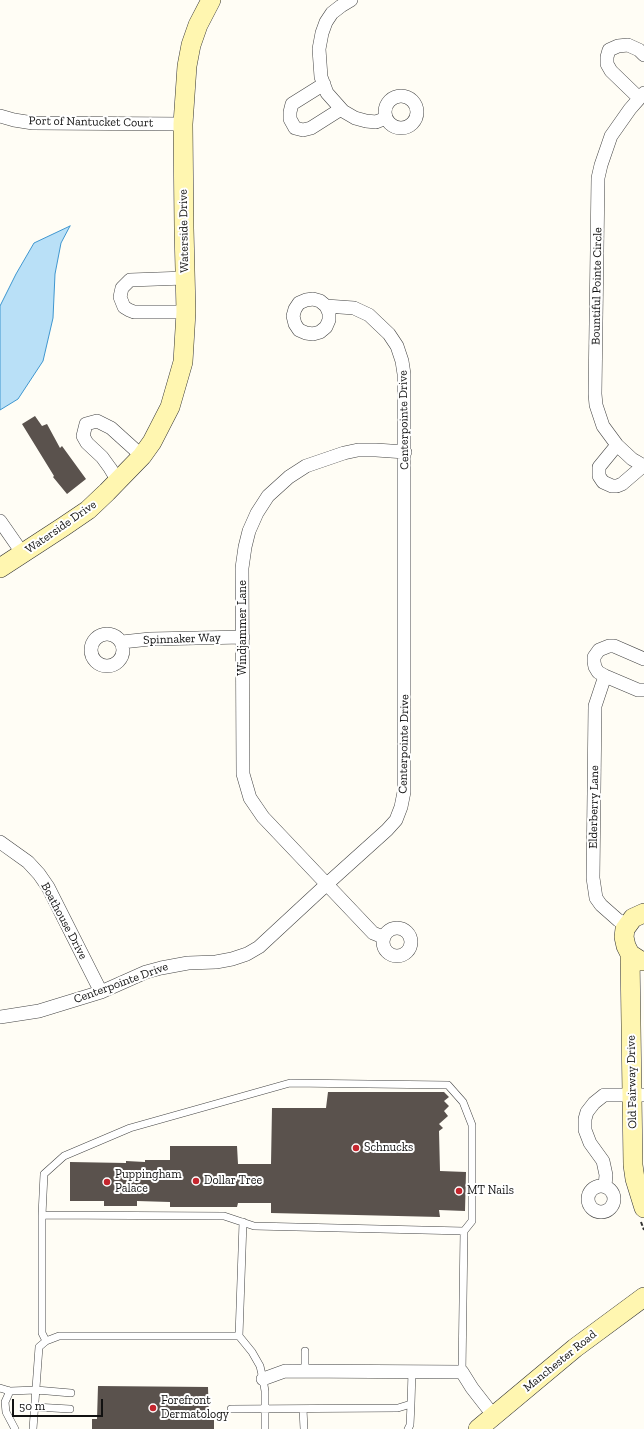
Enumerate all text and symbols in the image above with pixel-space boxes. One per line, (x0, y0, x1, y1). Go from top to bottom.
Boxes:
street label: Port of Nantucket Court (29, 114, 153, 130)
street label: Waterside Drive (176, 189, 192, 273)
street label: Bountiful Pointe Circle (589, 227, 605, 345)
street label: Centerpointe Drive (396, 370, 412, 470)
street label: Waterside Drive (23, 497, 99, 557)
street label: Windjammer Lane (236, 580, 250, 676)
street label: Spinnaker Way (143, 630, 221, 648)
street label: Centerpointe Drive (396, 694, 412, 794)
street label: Elderberry Lane (586, 765, 602, 849)
street label: Boathouse Drive (38, 880, 90, 962)
street label: Centerpointe Drive (72, 959, 170, 1007)
street label: Old Fairway Drive (624, 1035, 640, 1129)
place label: Schnucks (364, 1141, 413, 1155)
marker: Schnucks (351, 1143, 361, 1153)
place label: Puppingham Palace (115, 1168, 182, 1196)
place label: Dollar Tree (204, 1174, 262, 1188)
marker: Dollar Tree (191, 1176, 201, 1186)
marker: Puppingham Palace (102, 1177, 112, 1187)
place label: MT Nails (467, 1184, 514, 1198)
marker: MT Nails (454, 1186, 464, 1196)
street label: Manchester Road (521, 1327, 599, 1395)
scale bar (14, 1391, 105, 1417)
place label: Forefront Dermatology (161, 1394, 229, 1422)
text: 50 m (19, 1399, 45, 1413)
marker: Forefront Dermatology (148, 1403, 158, 1413)

